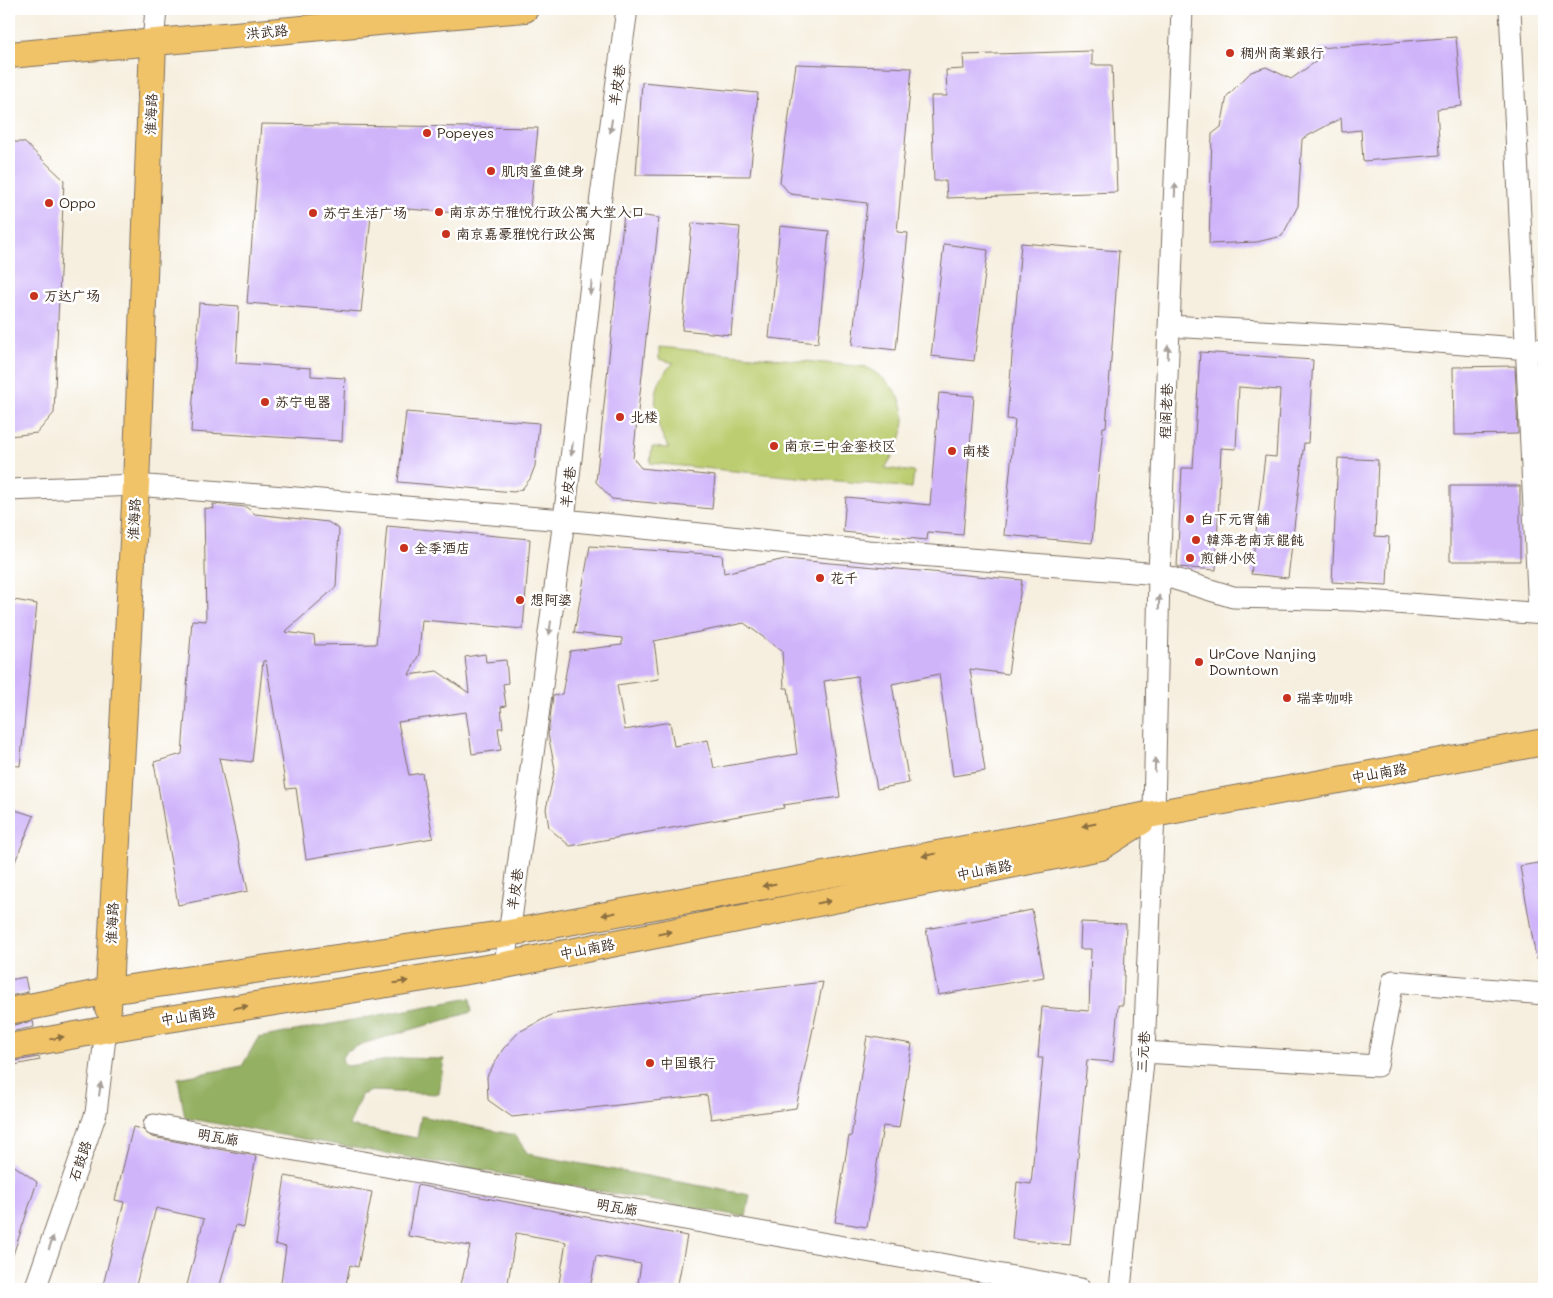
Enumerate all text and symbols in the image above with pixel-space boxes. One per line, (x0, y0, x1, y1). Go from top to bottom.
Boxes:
street label: 洪武路 (245, 20, 289, 43)
place label: 稠州商業銀行 (1240, 43, 1324, 62)
marker: 稠州商業銀行 (1224, 47, 1236, 59)
street label: 羊皮巷 (604, 62, 629, 107)
street label: 淮海路 (140, 93, 161, 135)
one-way arrow (607, 119, 615, 135)
place label: Popeyes (437, 123, 494, 142)
marker: Popeyes (421, 127, 433, 139)
place label: 肌肉鲨鱼健身 (501, 161, 585, 180)
marker: 肌肉鲨鱼健身 (485, 165, 497, 177)
one-way arrow (1171, 182, 1179, 198)
place label: Oppo (59, 193, 96, 212)
marker: Oppo (43, 197, 55, 209)
place label: 南京苏宁雅悦行政公寓大堂入口 (449, 202, 645, 221)
place label: 苏宁生活广场 (323, 203, 407, 222)
marker: 南京苏宁雅悦行政公寓大堂入口 (433, 206, 445, 218)
marker: 苏宁生活广场 (307, 207, 319, 219)
place label: 南京嘉豪雅悦行政公寓 (456, 224, 596, 243)
marker: 南京嘉豪雅悦行政公寓 (440, 228, 452, 240)
one-way arrow (587, 280, 595, 296)
place label: 万达广场 (44, 286, 100, 305)
marker: 万达广场 (28, 290, 40, 302)
one-way arrow (1165, 344, 1173, 360)
street label: 程阁老巷 (1155, 382, 1176, 439)
place label: 苏宁电器 (275, 392, 331, 411)
marker: 苏宁电器 (259, 396, 271, 408)
place label: 北楼 (630, 407, 658, 426)
marker: 北楼 (614, 411, 626, 423)
place label: 南京三中金銮校区 (784, 436, 896, 455)
marker: 南京三中金銮校区 (768, 440, 780, 452)
one-way arrow (568, 441, 576, 457)
place label: 南楼 (962, 441, 990, 460)
marker: 南楼 (946, 445, 958, 457)
street label: 羊皮巷 (556, 464, 580, 509)
street label: 淮海路 (123, 498, 144, 540)
place label: 白下元宵舖 (1200, 509, 1270, 528)
marker: 白下元宵舖 (1184, 513, 1196, 525)
place label: 韓萍老南京餛飩 (1206, 530, 1304, 549)
marker: 韓萍老南京餛飩 (1190, 534, 1202, 546)
place label: 全季酒店 (414, 538, 470, 557)
marker: 全季酒店 (398, 542, 410, 554)
place label: 煎餅小俠 (1200, 548, 1256, 567)
marker: 煎餅小俠 (1184, 552, 1196, 564)
place label: 花千 (830, 568, 858, 587)
marker: 花千 (814, 572, 826, 584)
place label: 想阿婆 (530, 590, 572, 609)
marker: 想阿婆 (514, 594, 526, 606)
one-way arrow (1155, 594, 1163, 610)
one-way arrow (546, 620, 554, 636)
place label: UrCove Nanjing Downtown (1209, 644, 1316, 679)
marker: UrCove Nanjing Downtown (1193, 656, 1205, 668)
place label: 瑞幸咖啡 (1296, 688, 1353, 707)
marker: 瑞幸咖啡 (1281, 692, 1293, 704)
one-way arrow (1151, 756, 1159, 772)
street label: 中山南路 (1350, 758, 1408, 787)
one-way arrow (1080, 822, 1096, 830)
one-way arrow (921, 851, 937, 859)
street label: 中山南路 (955, 855, 1013, 884)
street label: 羊皮巷 (502, 866, 527, 911)
one-way arrow (761, 881, 777, 889)
one-way arrow (816, 898, 831, 906)
street label: 淮海路 (101, 902, 122, 944)
one-way arrow (601, 911, 617, 919)
one-way arrow (657, 929, 673, 937)
street label: 中山南路 (558, 934, 616, 963)
one-way arrow (394, 977, 410, 985)
street label: 中山南路 (159, 1002, 217, 1029)
one-way arrow (233, 1003, 249, 1011)
street label: 三元巷 (1132, 1029, 1154, 1074)
one-way arrow (49, 1033, 65, 1041)
place label: 中国银行 (660, 1053, 716, 1072)
marker: 中国银行 (644, 1057, 656, 1069)
one-way arrow (96, 1080, 104, 1096)
street label: 明瓦廊 (196, 1124, 240, 1150)
street label: 石鼓路 (64, 1138, 95, 1184)
street label: 明瓦廊 (595, 1194, 639, 1220)
one-way arrow (47, 1235, 55, 1250)

